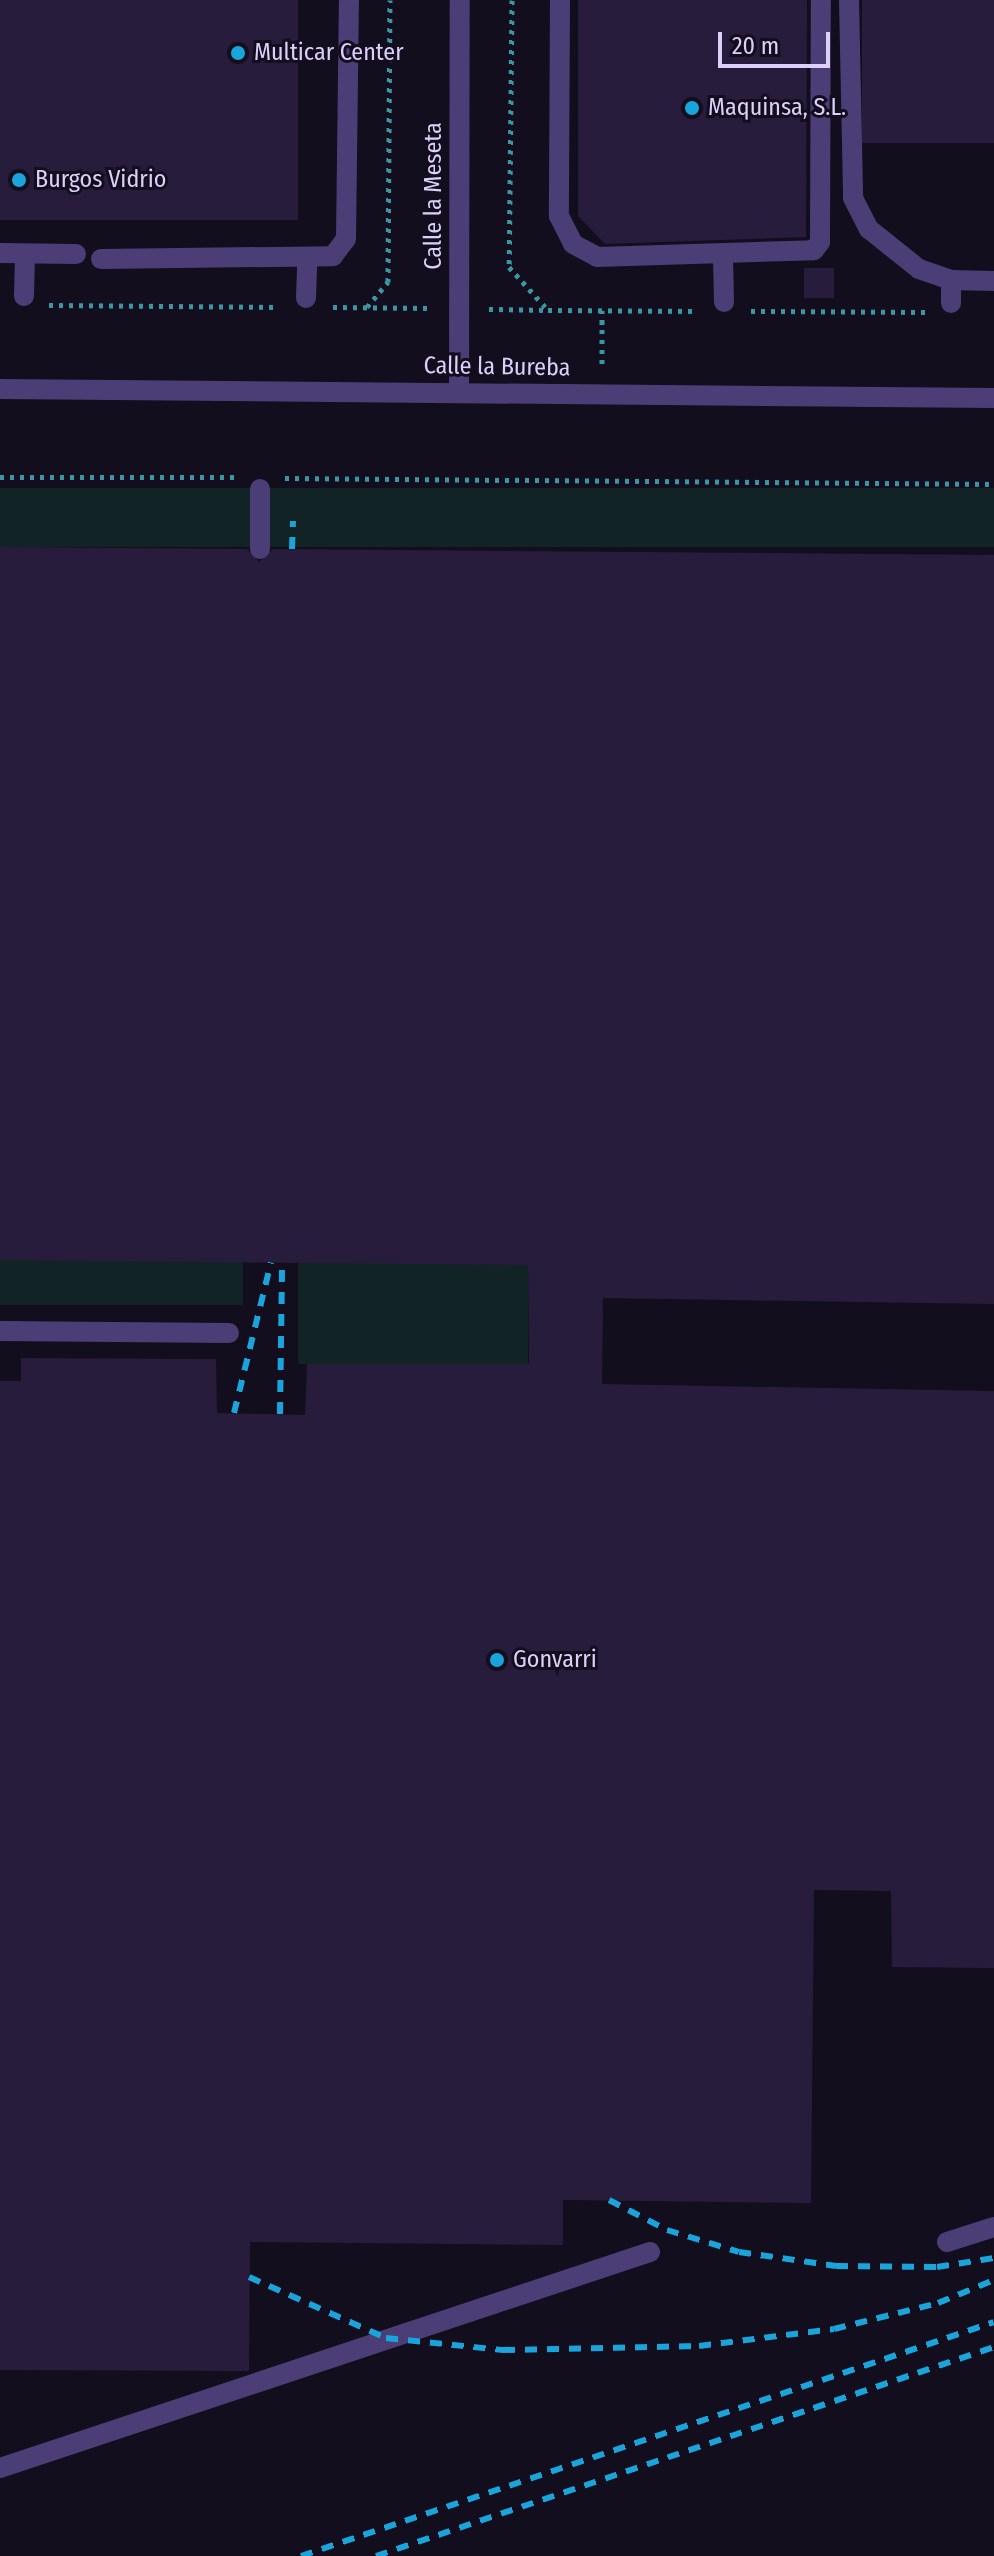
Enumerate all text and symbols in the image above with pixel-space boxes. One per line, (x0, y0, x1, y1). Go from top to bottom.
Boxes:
scale bar (722, 16, 834, 66)
text: 20 m (732, 32, 779, 60)
place label: Multicar Center (254, 39, 404, 67)
marker: Multicar Center (229, 44, 247, 62)
place label: Maquinsa, S.L. (708, 94, 846, 122)
marker: Maquinsa, S.L. (683, 99, 701, 117)
street label: Calle la Meseta (420, 122, 448, 270)
place label: Burgos Vidrio (35, 166, 166, 194)
marker: Burgos Vidrio (10, 171, 28, 189)
street label: Calle la Bureba (423, 351, 571, 383)
place label: Gonvarri (513, 1646, 597, 1674)
marker: Gonvarri (488, 1651, 506, 1669)

